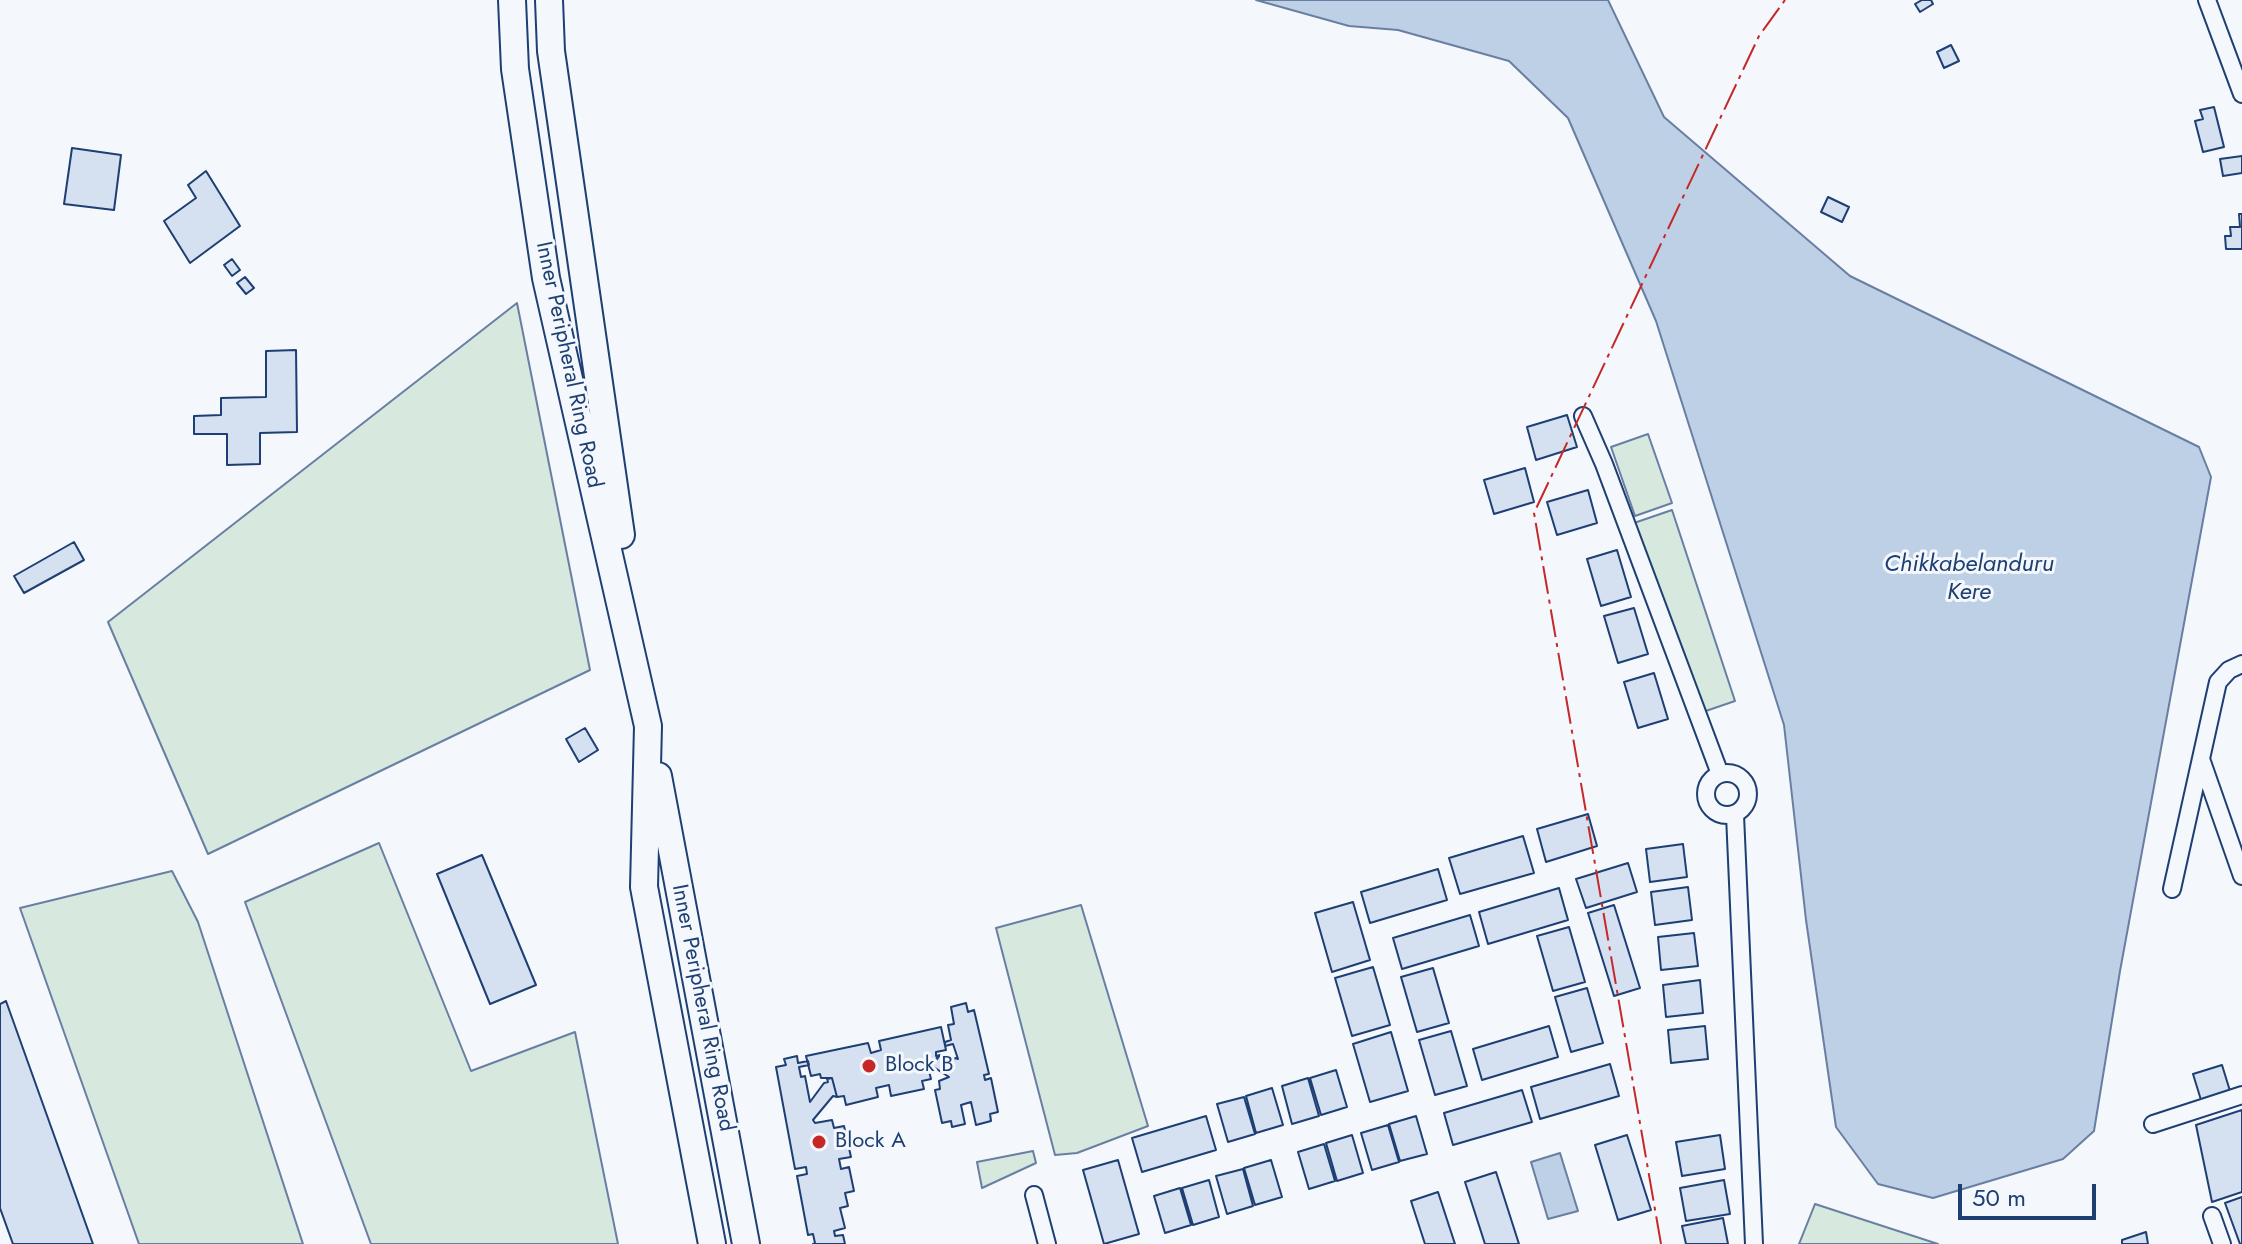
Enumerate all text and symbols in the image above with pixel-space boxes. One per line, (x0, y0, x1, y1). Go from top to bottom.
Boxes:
street label: Inner Peripheral Ring Road (529, 239, 607, 491)
water label: Chikkabelanduru Kere (1884, 551, 2054, 607)
street label: Inner Peripheral Ring Road (665, 882, 739, 1134)
place label: Block B (885, 1053, 953, 1079)
marker: Block B (860, 1057, 878, 1075)
place label: Block A (835, 1129, 906, 1155)
marker: Block A (810, 1133, 828, 1151)
scale bar (1962, 1168, 2100, 1218)
text: 50 m (1972, 1180, 2026, 1215)

